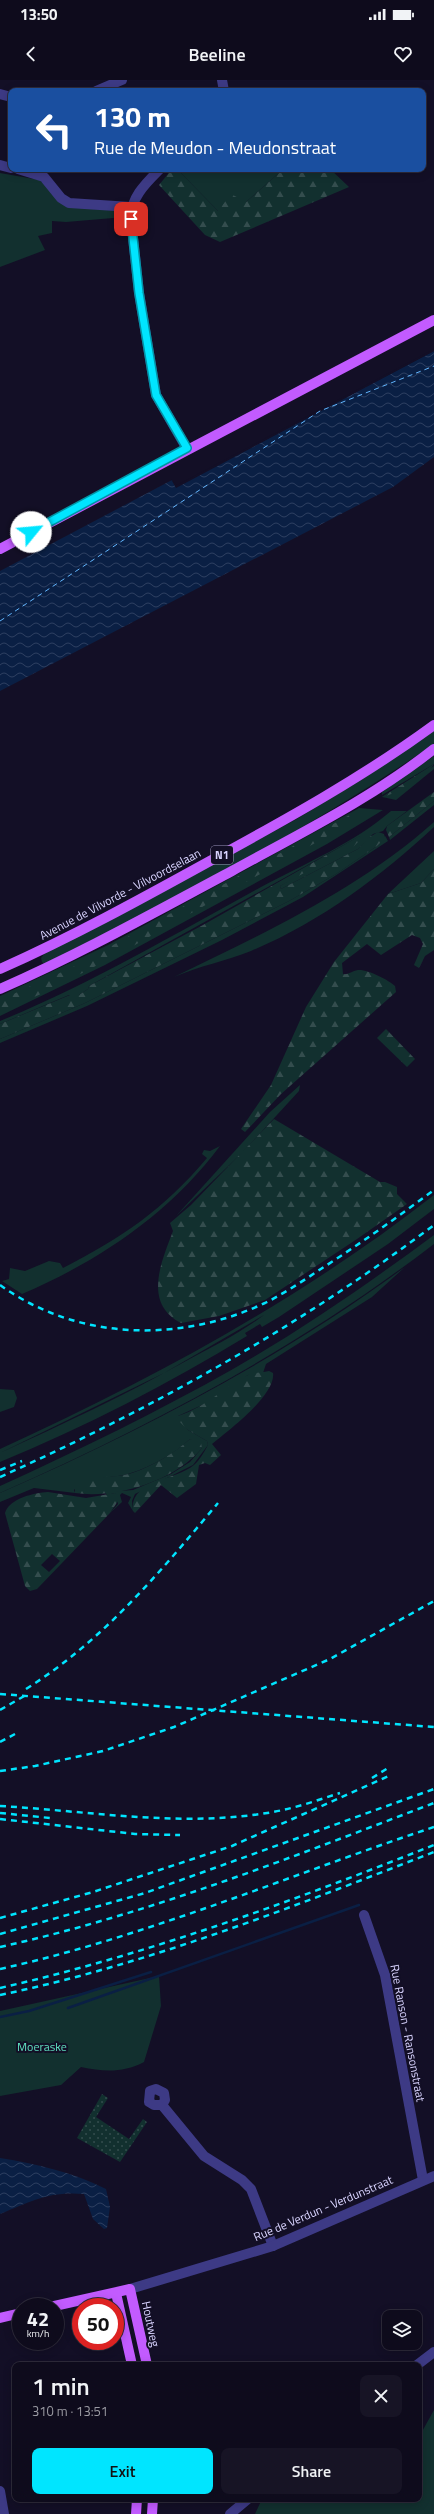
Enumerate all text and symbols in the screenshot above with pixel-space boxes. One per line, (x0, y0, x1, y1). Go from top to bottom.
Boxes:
text: 13:50 (20, 3, 57, 26)
text: Beeline (188, 41, 246, 68)
icon: back (20, 43, 42, 65)
icon: heart (392, 43, 414, 65)
text: 130 m (94, 95, 171, 138)
icon: left (28, 104, 80, 156)
text: Rue de Meudon - Meudonstraat (94, 134, 336, 161)
pin (114, 202, 148, 236)
icon: arrive (120, 208, 142, 230)
position arrow (10, 511, 52, 553)
street label: Avenue de Vilvorde - Vilvoordselaan (36, 843, 204, 945)
road number: N1 (211, 846, 233, 864)
street label: Rue Ranson - Ransonstraat (385, 1963, 431, 2104)
park label: Moeraske (17, 2037, 67, 2056)
street label: Rue de Verdun - Verdunstraat (250, 2170, 396, 2246)
speed limit sign: 50 (72, 2298, 124, 2350)
street label: Houtweg (137, 2299, 165, 2349)
text: 42 (27, 2303, 49, 2334)
map controls (382, 2310, 422, 2350)
button: layers (382, 2310, 422, 2350)
text: km/h (27, 2326, 49, 2341)
text: 1 min (32, 2368, 90, 2404)
button: close (360, 2375, 402, 2417)
text: 310 m · 13:51 (32, 2401, 108, 2421)
button: Exit (32, 2448, 213, 2494)
button: Share (221, 2448, 402, 2494)

